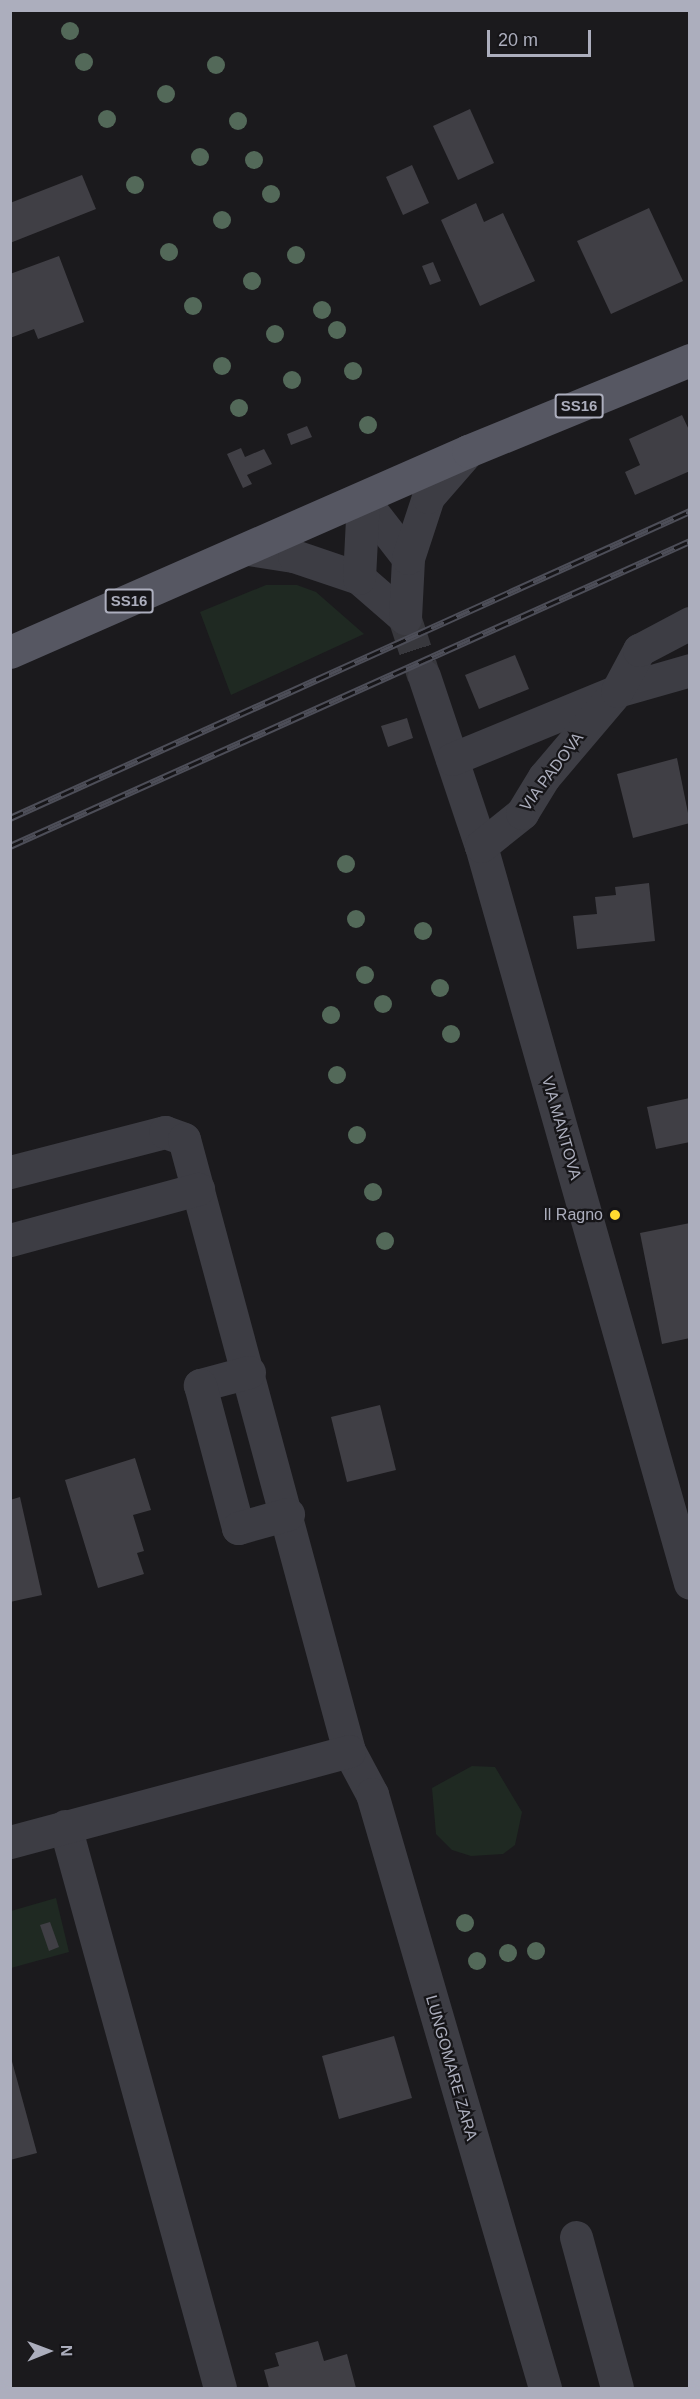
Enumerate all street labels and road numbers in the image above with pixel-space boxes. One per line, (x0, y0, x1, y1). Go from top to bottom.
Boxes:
road number: SS16 (554, 394, 604, 418)
road number: SS16 (104, 589, 154, 613)
street label: VIA PADOVA (516, 728, 588, 816)
street label: VIA MANTOVA (537, 1074, 585, 1182)
street label: LUNGOMARE ZARA (421, 1993, 481, 2143)

